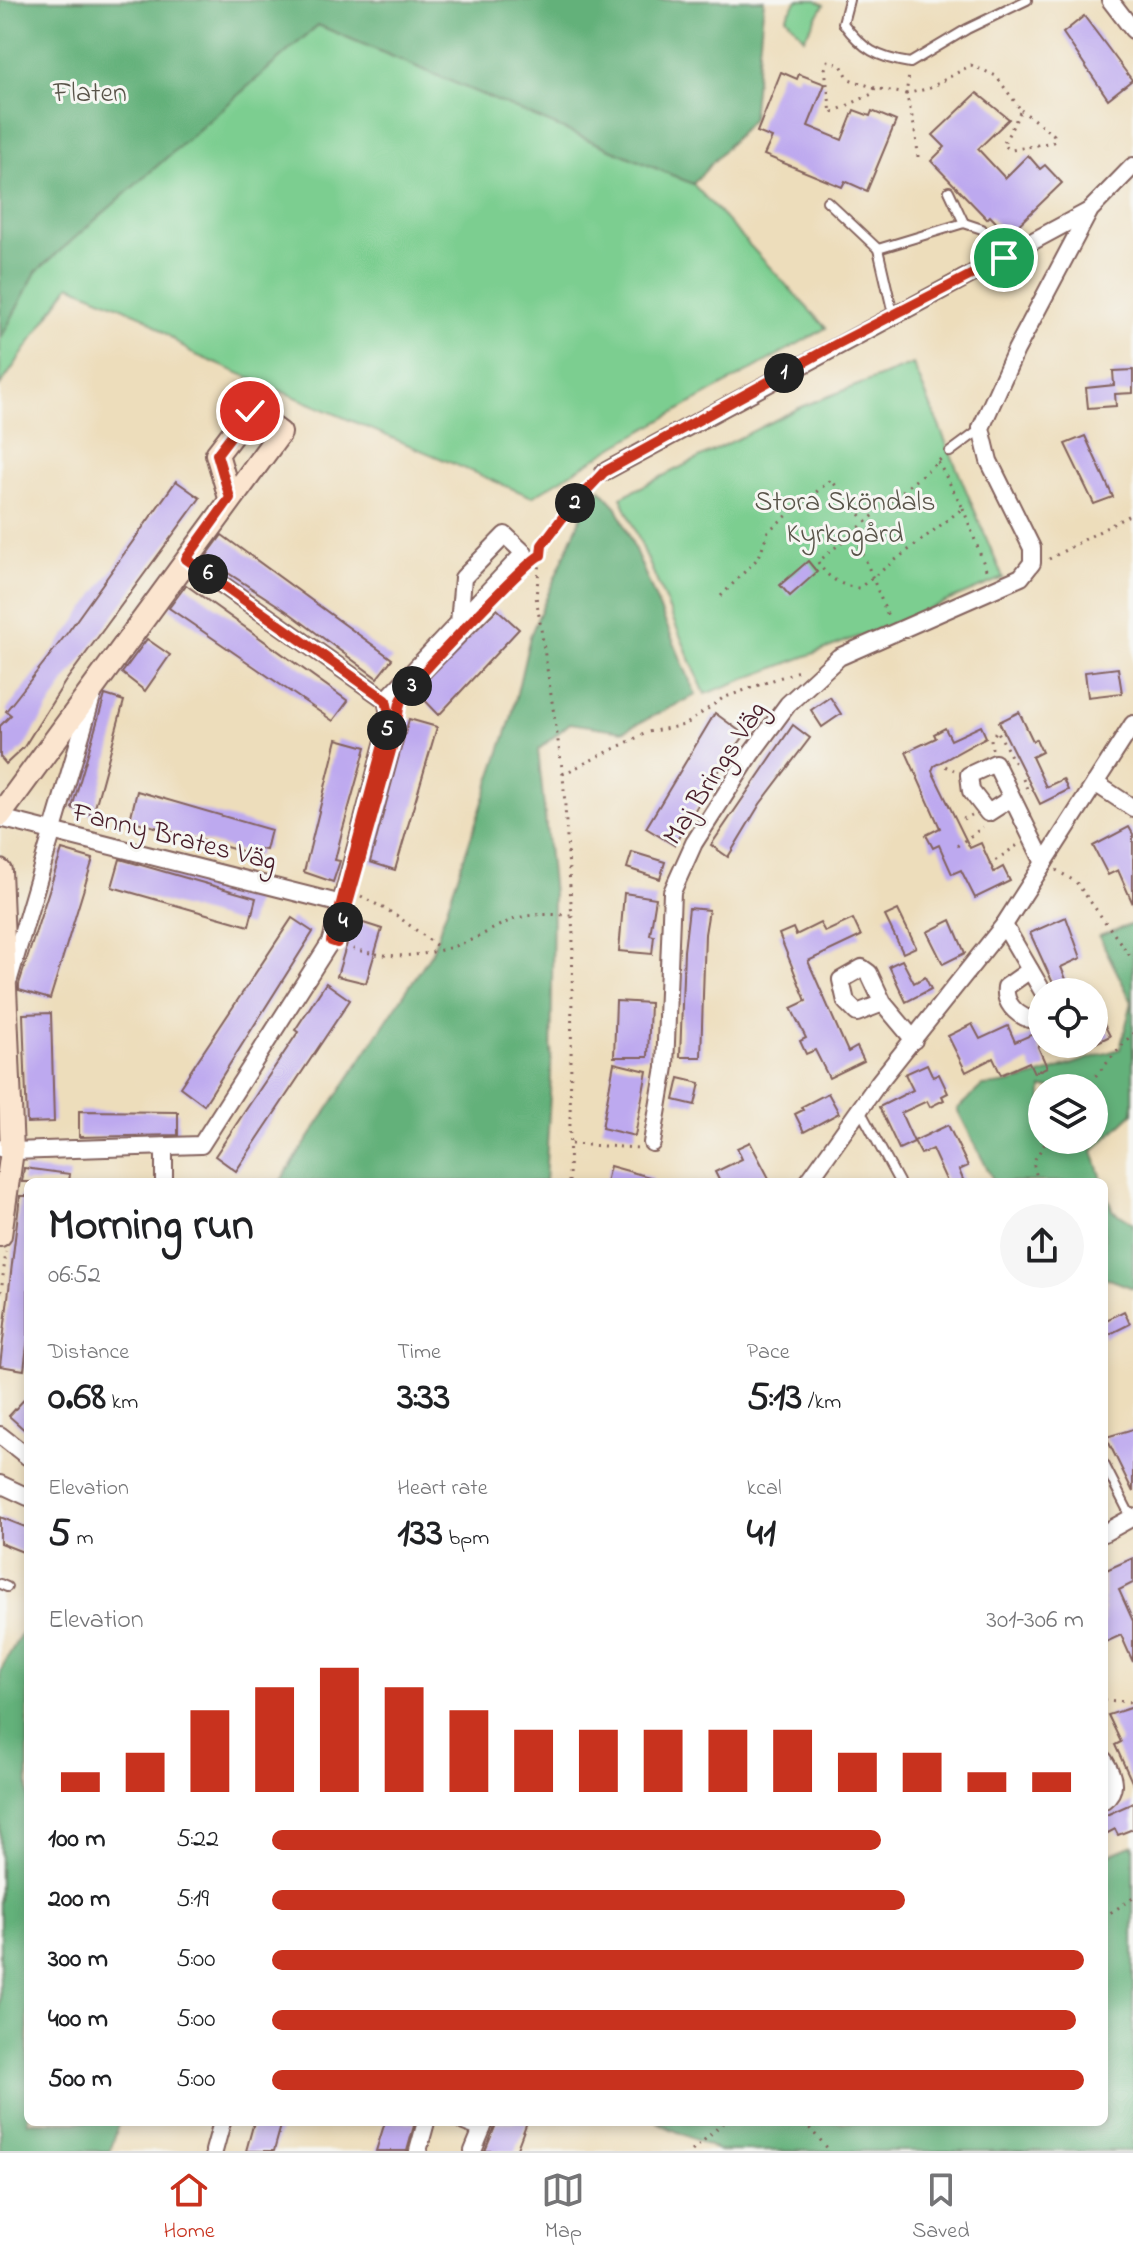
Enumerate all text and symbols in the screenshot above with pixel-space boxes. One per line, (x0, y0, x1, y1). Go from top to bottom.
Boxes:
park label: Flaten (52, 74, 127, 115)
pin (970, 224, 1038, 292)
icon: arrive (982, 236, 1026, 280)
pin: 1 (764, 353, 804, 393)
text: 1 (781, 357, 788, 389)
pin (216, 377, 284, 445)
icon: check (228, 389, 272, 433)
pin: 2 (555, 483, 595, 523)
park label: Stora Sköndals Kyrkogård (754, 483, 936, 556)
text: 2 (570, 487, 580, 519)
pin: 6 (188, 554, 228, 594)
text: 6 (203, 558, 213, 590)
pin: 3 (392, 666, 432, 706)
text: 3 (407, 670, 417, 702)
street label: Maj Brings Väg (654, 694, 778, 854)
pin: 5 (367, 710, 407, 750)
text: 5 (381, 714, 393, 746)
street label: Fanny Brates Väg (67, 793, 281, 884)
pin: 4 (323, 902, 363, 942)
text: 4 (338, 906, 348, 938)
map controls (1028, 978, 1108, 1154)
button: locate (1028, 978, 1108, 1058)
button: layers (1028, 1074, 1108, 1154)
text: Morning run (48, 1195, 254, 1259)
button: share (1000, 1204, 1084, 1288)
text: 06:52 (48, 1257, 101, 1295)
text: Distance (48, 1337, 129, 1369)
text: Time (397, 1337, 441, 1369)
text: Pace (747, 1337, 790, 1369)
text: 0.68 (48, 1369, 106, 1428)
text: 3:33 (397, 1369, 450, 1428)
text: 5:13 (747, 1369, 802, 1428)
text: km (106, 1387, 138, 1419)
text: /km (802, 1387, 841, 1419)
text: Elevation (48, 1473, 129, 1505)
text: Heart rate (397, 1473, 488, 1505)
text: kcal (747, 1473, 782, 1505)
text: 5 (48, 1505, 71, 1564)
text: 133 (397, 1505, 443, 1564)
text: 41 (747, 1505, 776, 1564)
text: m (71, 1523, 93, 1555)
text: bpm (443, 1523, 489, 1555)
text: Elevation (48, 1602, 144, 1640)
text: 301–306 m (986, 1602, 1084, 1640)
text: 100 m (48, 1821, 105, 1859)
text: 5:22 (176, 1821, 219, 1859)
text: 200 m (48, 1881, 110, 1919)
text: 5:19 (176, 1881, 209, 1919)
text: 300 m (48, 1941, 108, 1979)
text: 5:00 (176, 1941, 216, 1979)
text: 400 m (48, 2001, 108, 2039)
text: 5:00 (176, 2001, 216, 2039)
text: 500 m (48, 2061, 112, 2099)
text: 5:00 (176, 2061, 216, 2099)
tab: Home (163, 2168, 215, 2248)
tab: Map (541, 2168, 585, 2248)
tab: Saved (912, 2168, 970, 2248)

